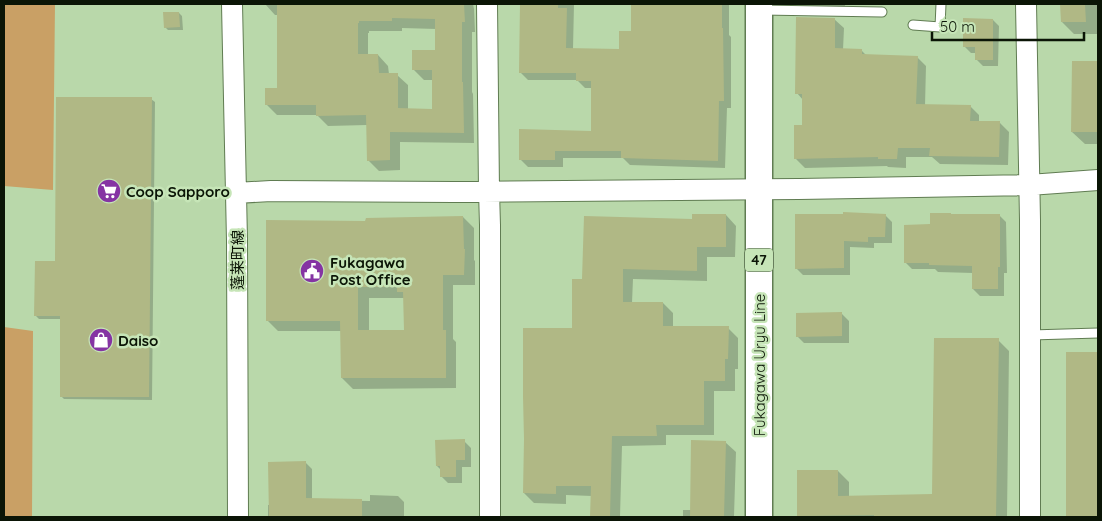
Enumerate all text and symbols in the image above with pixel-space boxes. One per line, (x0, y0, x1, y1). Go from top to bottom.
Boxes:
scale bar (932, 10, 1084, 42)
text: 50 m (940, 17, 975, 36)
supermarket icon: Coop Sapporo (96, 178, 122, 204)
place label: Coop Sapporo (126, 182, 230, 201)
street label: 蓬莱町線 (228, 230, 247, 290)
road number: 47 (745, 248, 773, 272)
place label: Fukagawa Post Office (330, 253, 411, 289)
public building icon: Fukagawa Post Office (299, 258, 325, 284)
street label: Fukagawa Uryu Line (750, 294, 769, 436)
shop icon: Daiso (88, 327, 114, 353)
place label: Daiso (118, 331, 158, 350)

